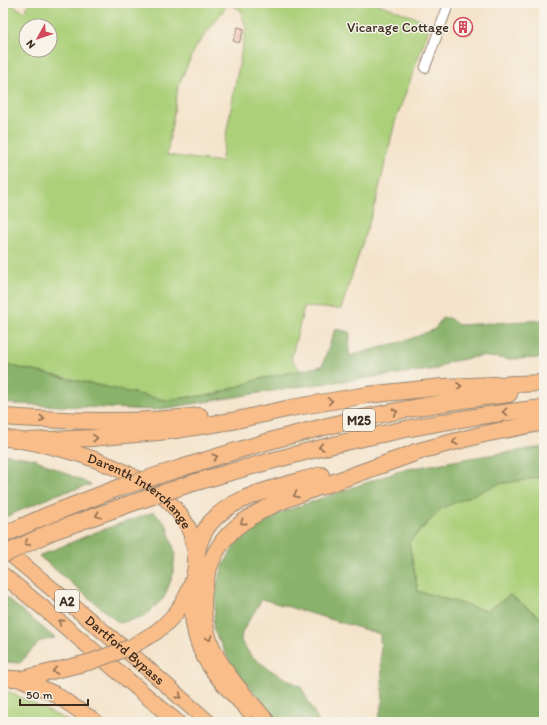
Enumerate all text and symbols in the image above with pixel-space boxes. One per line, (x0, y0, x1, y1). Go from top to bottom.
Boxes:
building icon: Vicarage Cottage (452, 16, 474, 38)
north arrow (18, 18, 58, 58)
place label: Vicarage Cottage (347, 19, 449, 36)
text: N (23, 37, 38, 51)
one-way arrow (456, 382, 462, 390)
one-way arrow (327, 397, 333, 406)
one-way arrow (502, 407, 508, 416)
one-way arrow (392, 408, 399, 416)
road number: M25 (343, 409, 375, 431)
one-way arrow (39, 415, 45, 423)
one-way arrow (91, 434, 98, 443)
one-way arrow (452, 437, 458, 445)
one-way arrow (318, 443, 324, 451)
street label: Darenth Interchange (85, 450, 195, 532)
one-way arrow (211, 453, 218, 462)
one-way arrow (293, 490, 300, 498)
one-way arrow (95, 510, 102, 518)
one-way arrow (241, 517, 248, 524)
one-way arrow (24, 538, 32, 546)
road number: A2 (55, 590, 79, 612)
street label: Dartford Bypass (81, 612, 168, 689)
one-way arrow (58, 620, 66, 627)
one-way arrow (204, 635, 212, 642)
one-way arrow (52, 666, 58, 674)
scale bar (20, 681, 88, 707)
text: 50 m (26, 688, 52, 702)
one-way arrow (174, 692, 182, 699)

